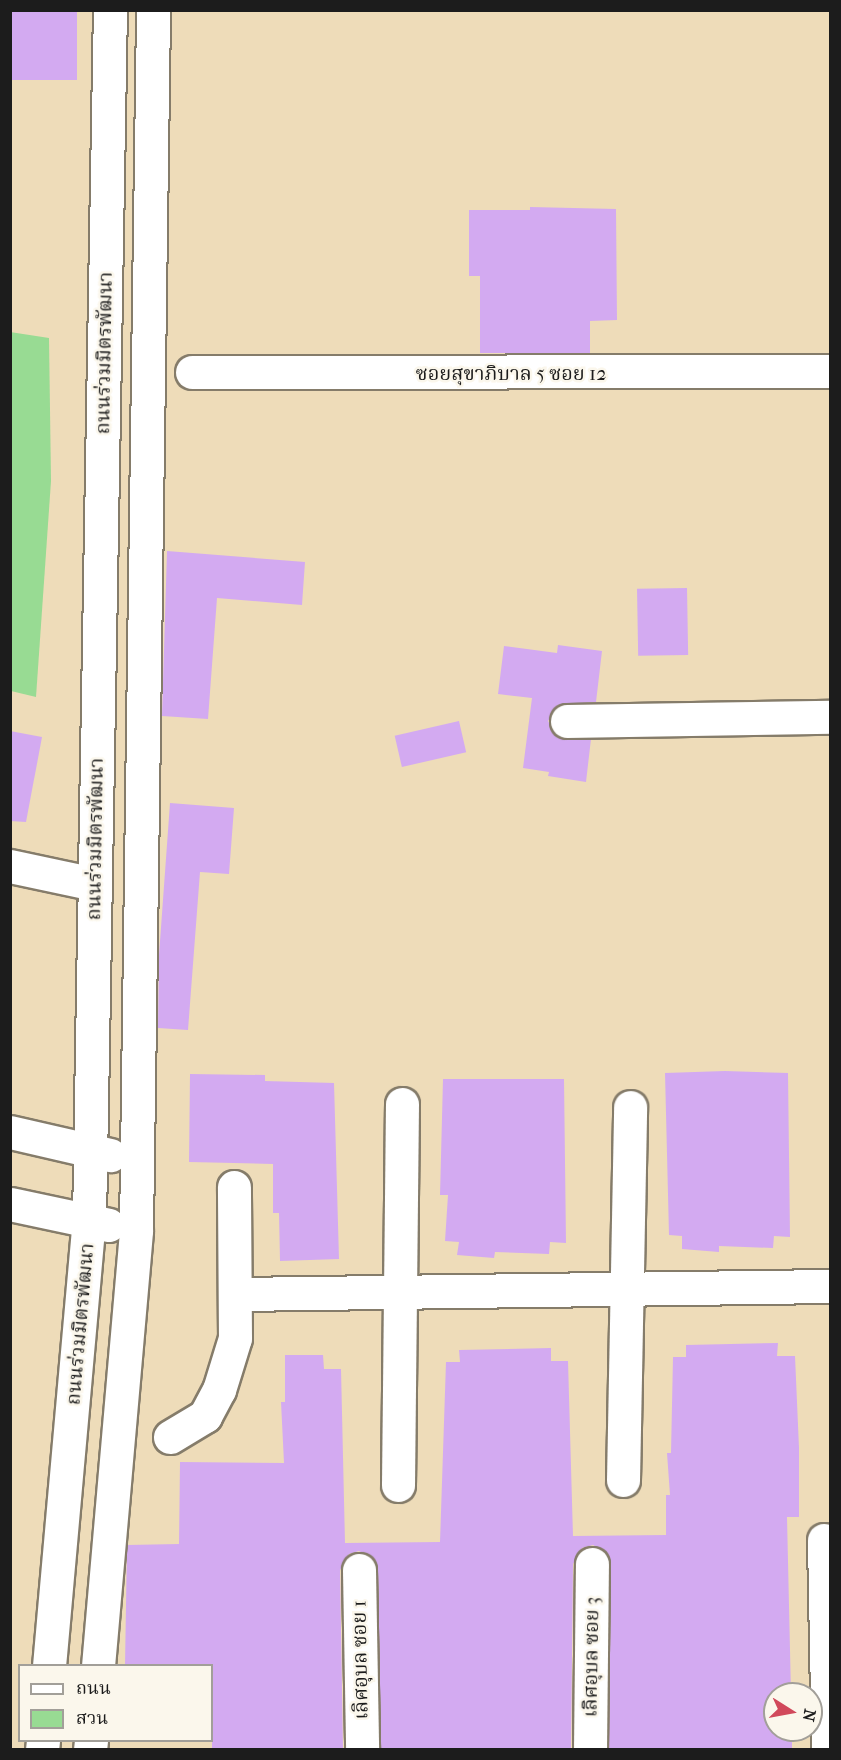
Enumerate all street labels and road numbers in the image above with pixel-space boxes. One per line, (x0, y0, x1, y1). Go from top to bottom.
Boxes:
street label: ถนนร่วมมิตรพัฒนา (91, 271, 117, 435)
street label: ซอยสุขาภิบาล 5 ซอย 12 (416, 361, 606, 385)
street label: ถนนร่วมมิตรพัฒนา (82, 757, 108, 921)
street label: ถนนร่วมมิตรพัฒนา (61, 1242, 99, 1406)
street label: เลิศอุบล ซอย 3 (578, 1597, 604, 1717)
street label: เลิศอุบล ซอย 1 (347, 1600, 373, 1720)

